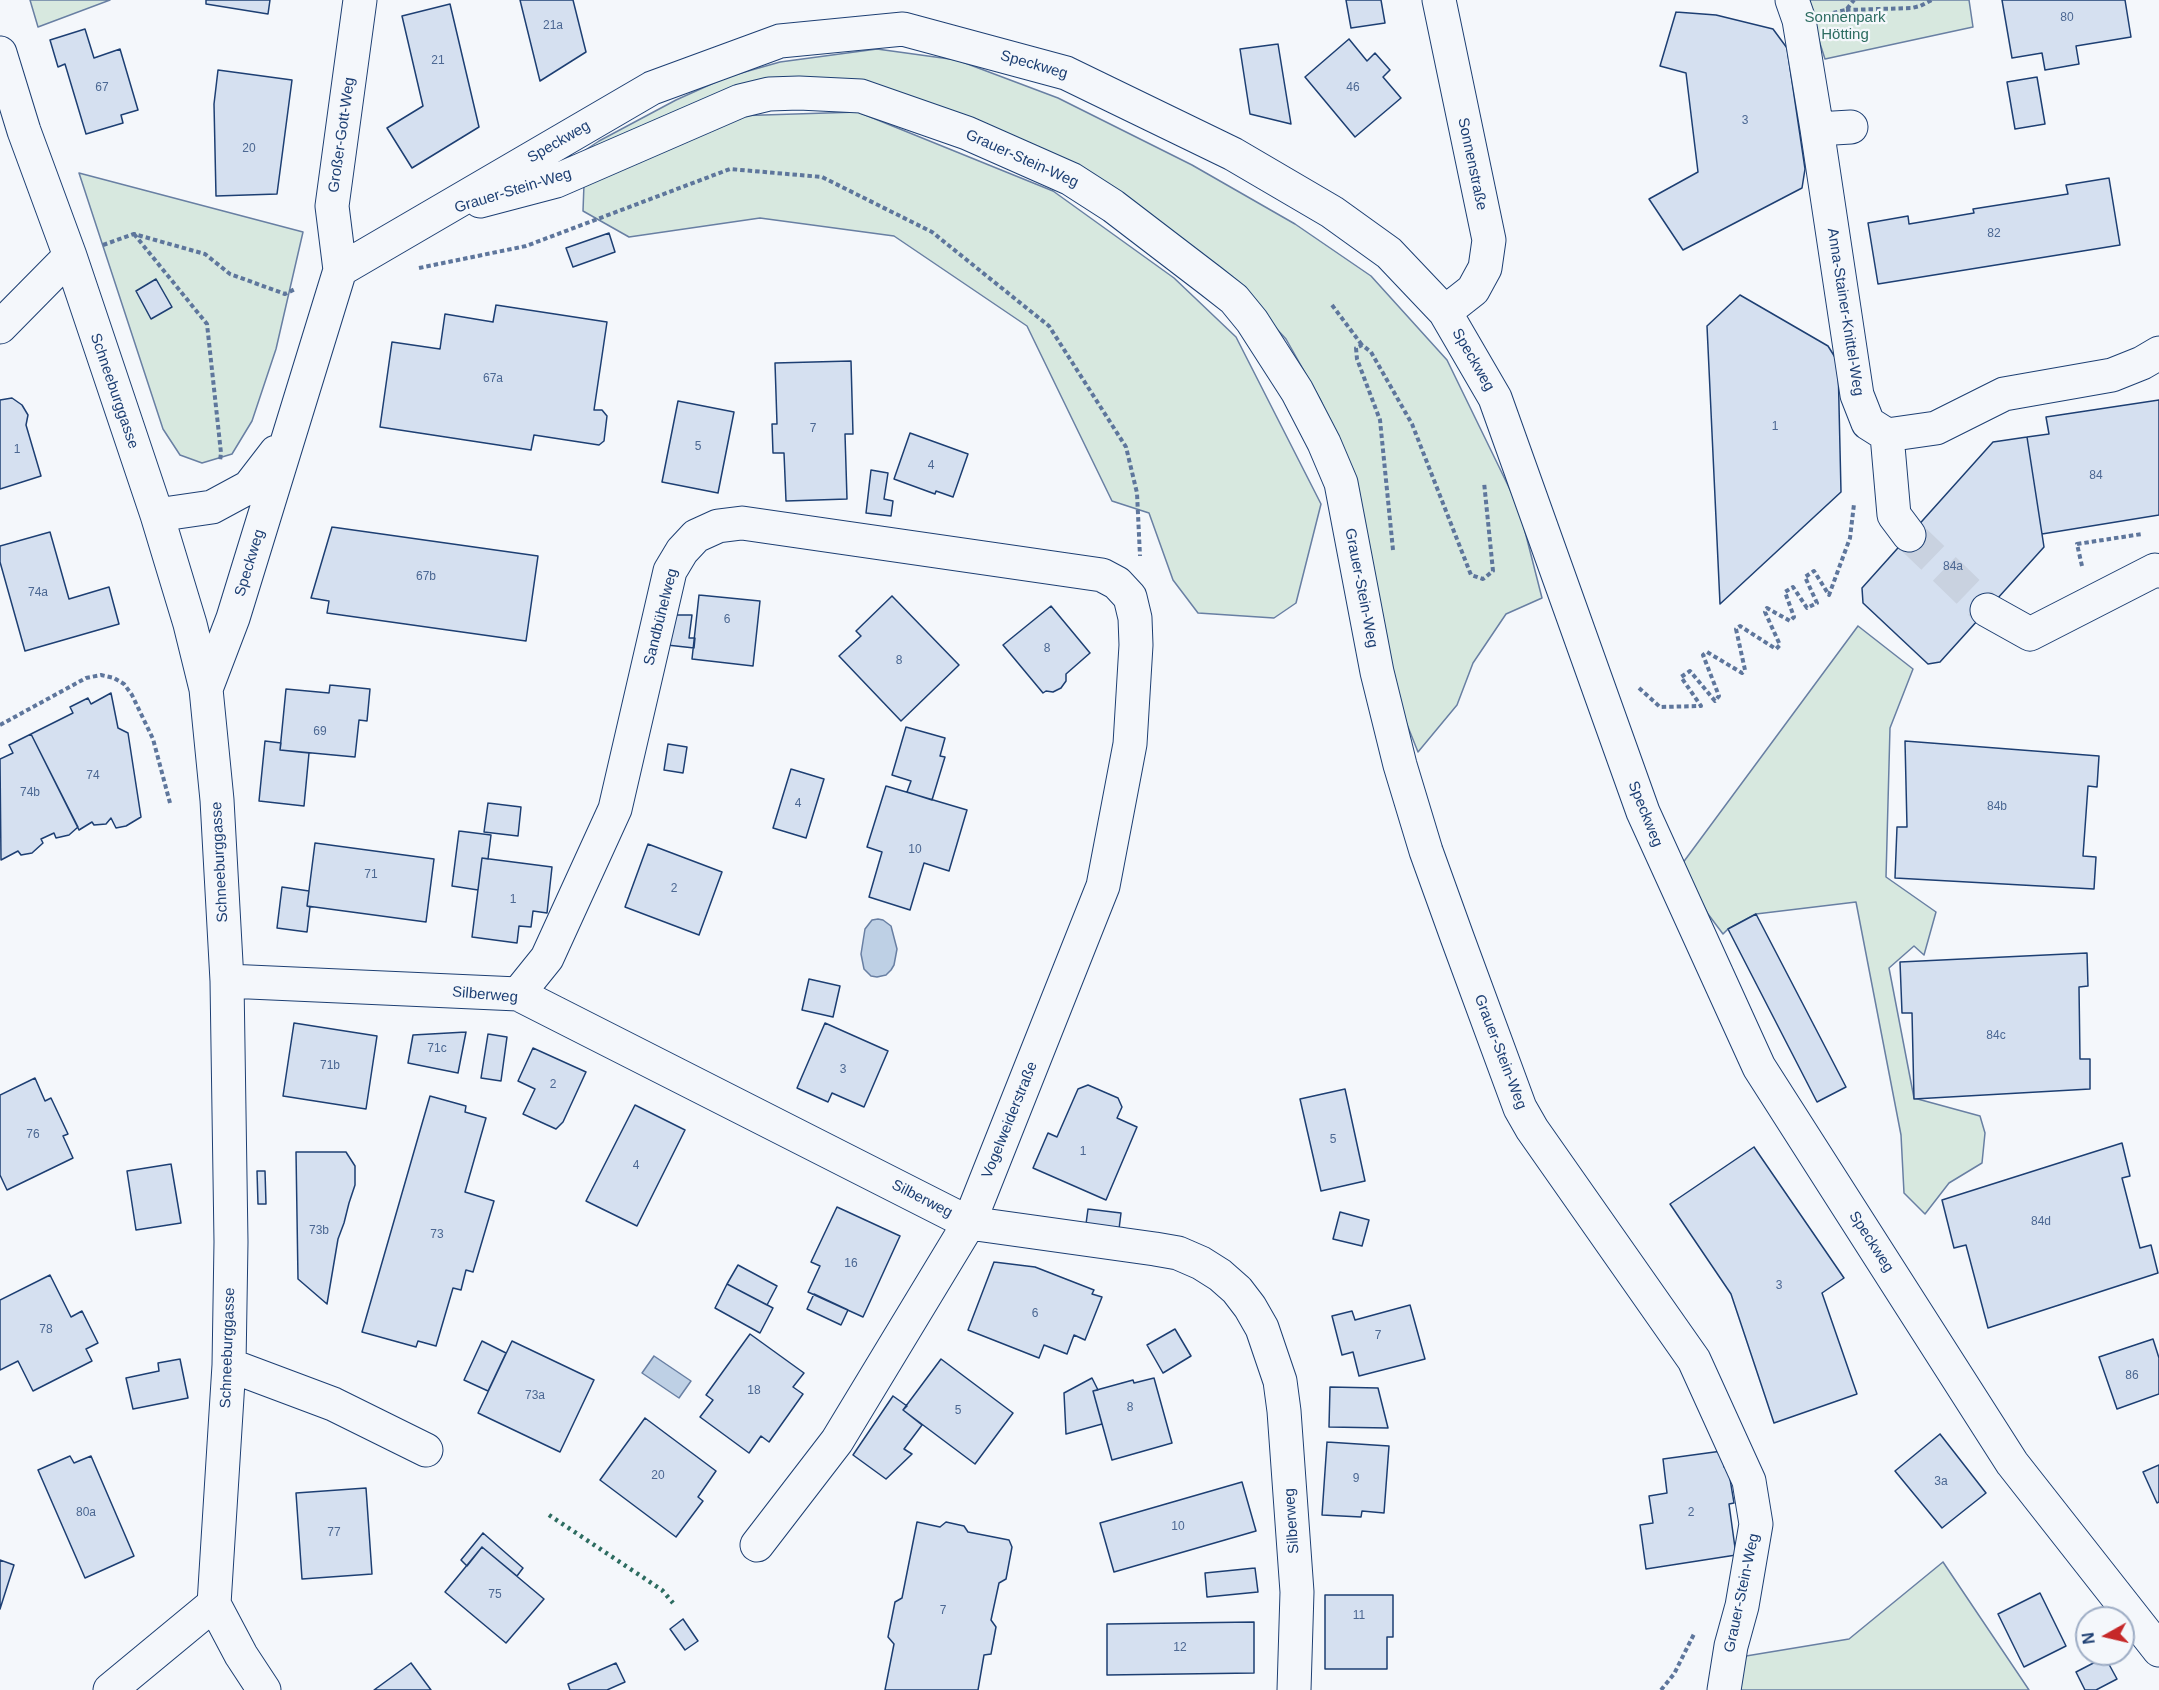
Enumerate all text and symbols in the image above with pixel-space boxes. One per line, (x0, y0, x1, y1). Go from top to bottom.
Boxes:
park label: Sonnenpark Hötting (1805, 9, 1885, 44)
house number: 80 (2060, 11, 2074, 25)
house number: 21a (543, 19, 563, 33)
street label: Speckweg (998, 47, 1070, 83)
house number: 21 (431, 54, 445, 68)
street label: Großer-Gott-Weg (325, 76, 359, 194)
house number: 67 (95, 81, 109, 95)
house number: 46 (1346, 81, 1360, 95)
house number: 3 (1742, 114, 1748, 128)
street label: Sonnenstraße (1453, 116, 1491, 212)
street label: Speckweg (525, 117, 593, 167)
street label: Grauer-Stein-Weg (963, 126, 1081, 192)
house number: 20 (242, 142, 256, 156)
street label: Grauer-Stein-Weg (452, 165, 574, 217)
street label: Anna-Stainer-Knittel-Weg (1823, 227, 1867, 397)
house number: 82 (1987, 227, 2001, 241)
street label: Speckweg (1448, 326, 1498, 394)
street label: Schneeburggasse (86, 331, 142, 451)
house number: 67a (483, 372, 503, 386)
house number: 1 (1772, 420, 1778, 434)
house number: 7 (810, 422, 816, 436)
house number: 5 (695, 440, 701, 454)
house number: 1 (14, 443, 20, 457)
house number: 4 (928, 459, 934, 473)
house number: 84 (2089, 469, 2103, 483)
street label: Speckweg (231, 527, 269, 599)
street label: Grauer-Stein-Weg (1341, 527, 1381, 649)
house number: 84a (1943, 560, 1963, 574)
street label: Sandbühelweg (640, 567, 682, 667)
house number: 67b (416, 570, 436, 584)
house number: 74a (28, 586, 48, 600)
house number: 6 (724, 613, 730, 627)
house number: 8 (1044, 642, 1050, 656)
house number: 8 (896, 654, 902, 668)
house number: 69 (313, 725, 327, 739)
house number: 74 (86, 769, 100, 783)
street label: Speckweg (1624, 779, 1666, 849)
house number: 74b (20, 786, 40, 800)
house number: 4 (795, 797, 801, 811)
house number: 84b (1987, 800, 2007, 814)
street label: Schneeburggasse (208, 801, 232, 923)
house number: 10 (908, 843, 922, 857)
house number: 71 (364, 868, 378, 882)
house number: 2 (671, 882, 677, 896)
house number: 1 (510, 893, 516, 907)
street label: Silberweg (451, 983, 519, 1007)
street label: Grauer-Stein-Weg (1470, 992, 1530, 1112)
house number: 84c (1986, 1029, 2006, 1043)
house number: 71c (427, 1042, 447, 1056)
house number: 71b (320, 1059, 340, 1073)
street label: Vogelweiderstraße (978, 1059, 1042, 1181)
house number: 3 (840, 1063, 846, 1077)
house number: 2 (550, 1078, 556, 1092)
house number: 76 (26, 1128, 40, 1142)
house number: 5 (1330, 1133, 1336, 1147)
house number: 1 (1080, 1145, 1086, 1159)
house number: 4 (633, 1159, 639, 1173)
street label: Silberweg (889, 1176, 955, 1222)
street label: Speckweg (1845, 1208, 1897, 1276)
house number: 84d (2031, 1215, 2051, 1229)
house number: 73b (309, 1224, 329, 1238)
house number: 73 (430, 1228, 444, 1242)
house number: 16 (844, 1257, 858, 1271)
house number: 3 (1776, 1279, 1782, 1293)
street label: Schneeburggasse (217, 1287, 239, 1409)
house number: 6 (1032, 1307, 1038, 1321)
house number: 78 (39, 1323, 53, 1337)
house number: 7 (1375, 1329, 1381, 1343)
house number: 86 (2125, 1369, 2139, 1383)
house number: 18 (747, 1384, 761, 1398)
house number: 73a (525, 1389, 545, 1403)
house number: 8 (1127, 1401, 1133, 1415)
house number: 5 (955, 1404, 961, 1418)
house number: 20 (651, 1469, 665, 1483)
house number: 9 (1353, 1472, 1359, 1486)
house number: 3a (1934, 1475, 1948, 1489)
street label: Silberweg (1281, 1488, 1303, 1554)
house number: 80a (76, 1506, 96, 1520)
house number: 2 (1688, 1506, 1694, 1520)
house number: 10 (1171, 1520, 1185, 1534)
house number: 77 (327, 1526, 341, 1540)
street label: Grauer-Stein-Weg (1721, 1532, 1763, 1654)
house number: 75 (488, 1588, 502, 1602)
house number: 7 (940, 1604, 946, 1618)
north arrow (2075, 1606, 2135, 1666)
house number: 11 (1353, 1609, 1365, 1623)
text: N (2079, 1631, 2098, 1645)
house number: 12 (1173, 1641, 1187, 1655)

